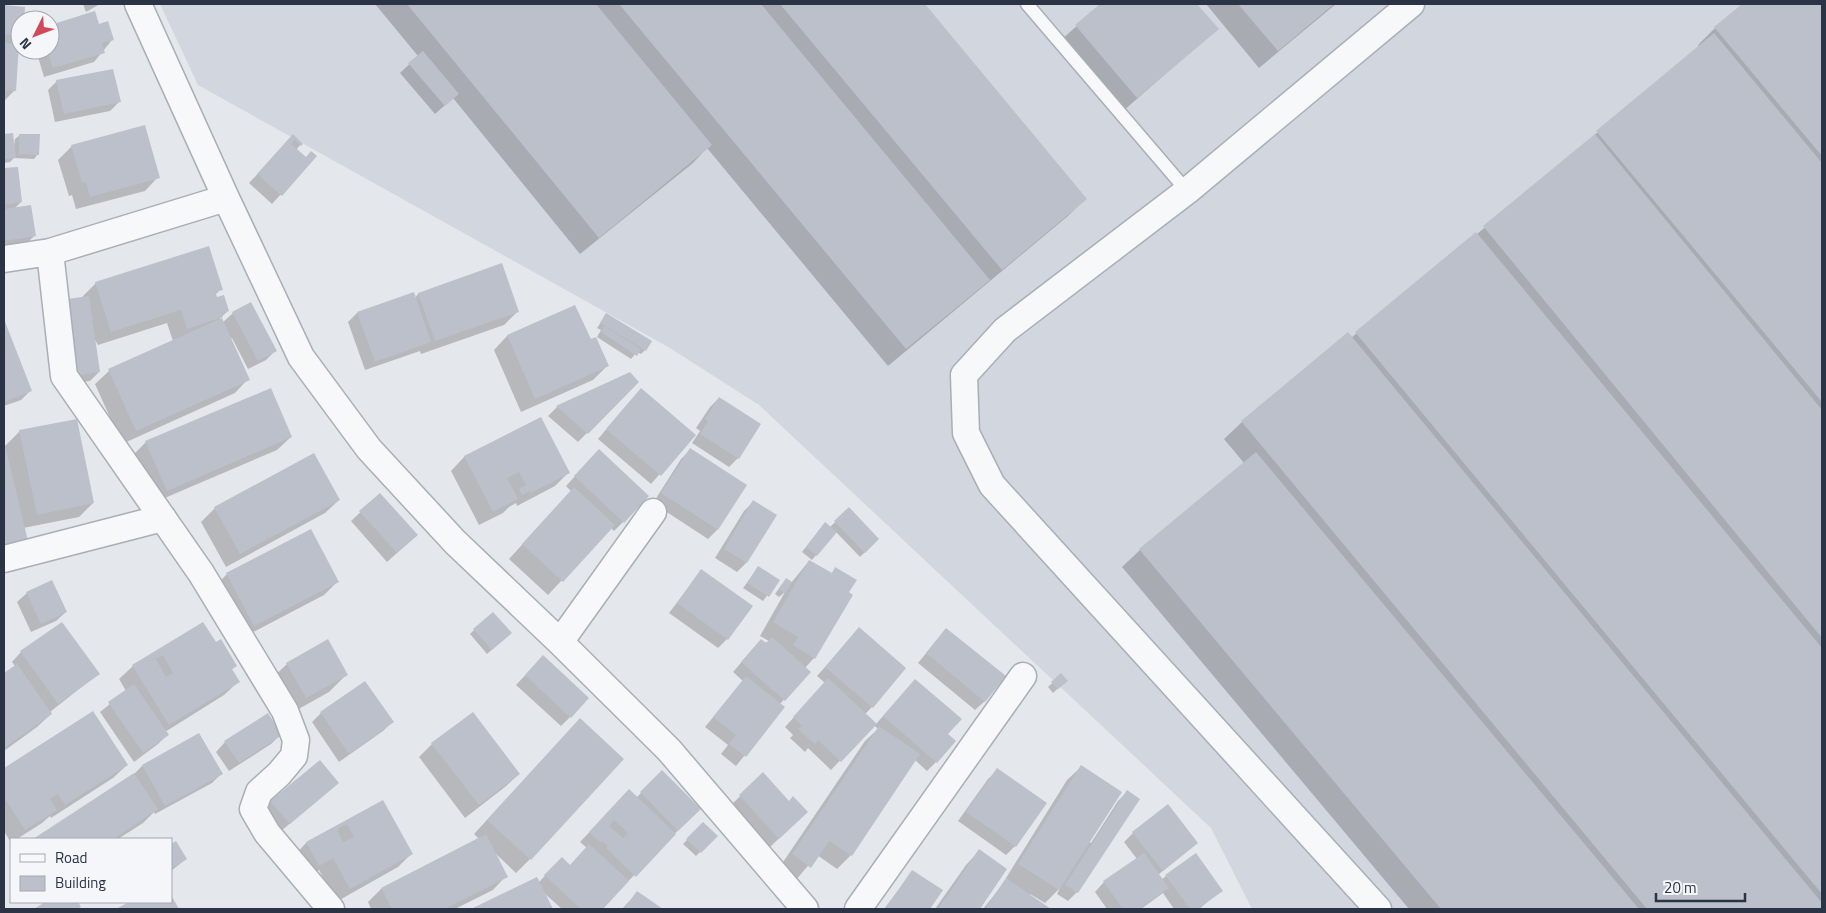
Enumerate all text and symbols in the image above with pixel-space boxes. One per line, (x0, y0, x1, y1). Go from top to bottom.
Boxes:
north arrow (10, 10, 60, 60)
text: N (14, 33, 36, 55)
legend (10, 838, 172, 903)
text: Road (55, 846, 87, 869)
scale bar (1656, 870, 1745, 902)
text: Building (55, 871, 106, 894)
text: 20 m (1664, 876, 1697, 899)

